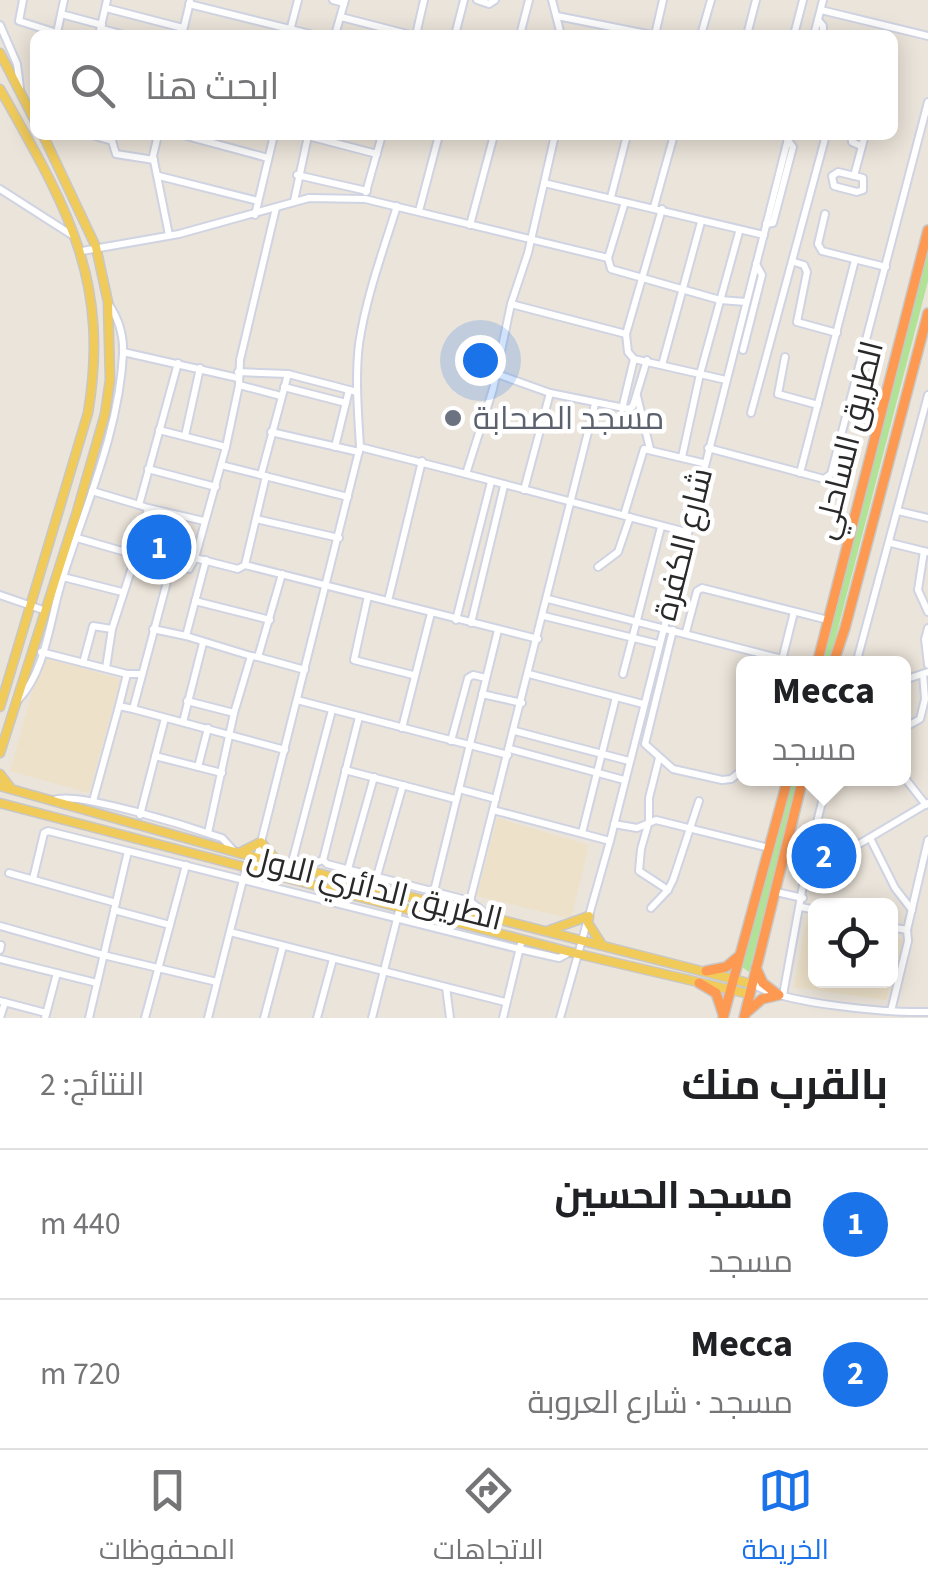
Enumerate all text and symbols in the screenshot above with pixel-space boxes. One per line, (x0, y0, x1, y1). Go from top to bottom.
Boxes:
search box (30, 30, 898, 140)
icon: search (65, 58, 120, 113)
text: ابحث هنا (145, 60, 280, 114)
your location (455, 335, 506, 386)
street label: الطريق الساحلي (802, 336, 897, 544)
place label: مسجد الصحابة (473, 396, 664, 442)
marker: مسجد الصحابة (442, 407, 464, 429)
street label: شارع الكفرة (643, 463, 725, 625)
pin: 1 (126, 510, 192, 584)
popup (736, 656, 911, 786)
text: Mecca (772, 664, 875, 718)
text: مسجد (772, 727, 857, 773)
pin: 2 (792, 818, 856, 894)
street label: الطريق الدائري الاول (242, 835, 507, 944)
map controls (808, 898, 898, 988)
button: locate (808, 898, 898, 988)
text: بالقرب منك (681, 1056, 888, 1116)
text: النتائج: 2 (40, 1062, 145, 1108)
text: مسجد الحسين (554, 1169, 793, 1223)
text: 440 m (40, 1201, 121, 1247)
text: 1 (847, 1201, 864, 1247)
text: مسجد (709, 1239, 793, 1285)
text: Mecca (690, 1317, 793, 1371)
text: 720 m (40, 1351, 121, 1397)
text: 2 (847, 1351, 864, 1397)
text: مسجد · شارع العروبة (528, 1380, 793, 1426)
tab: المحفوظات (99, 1463, 235, 1575)
tab: الاتجاهات (433, 1463, 544, 1575)
tab: الخريطة (742, 1463, 829, 1575)

